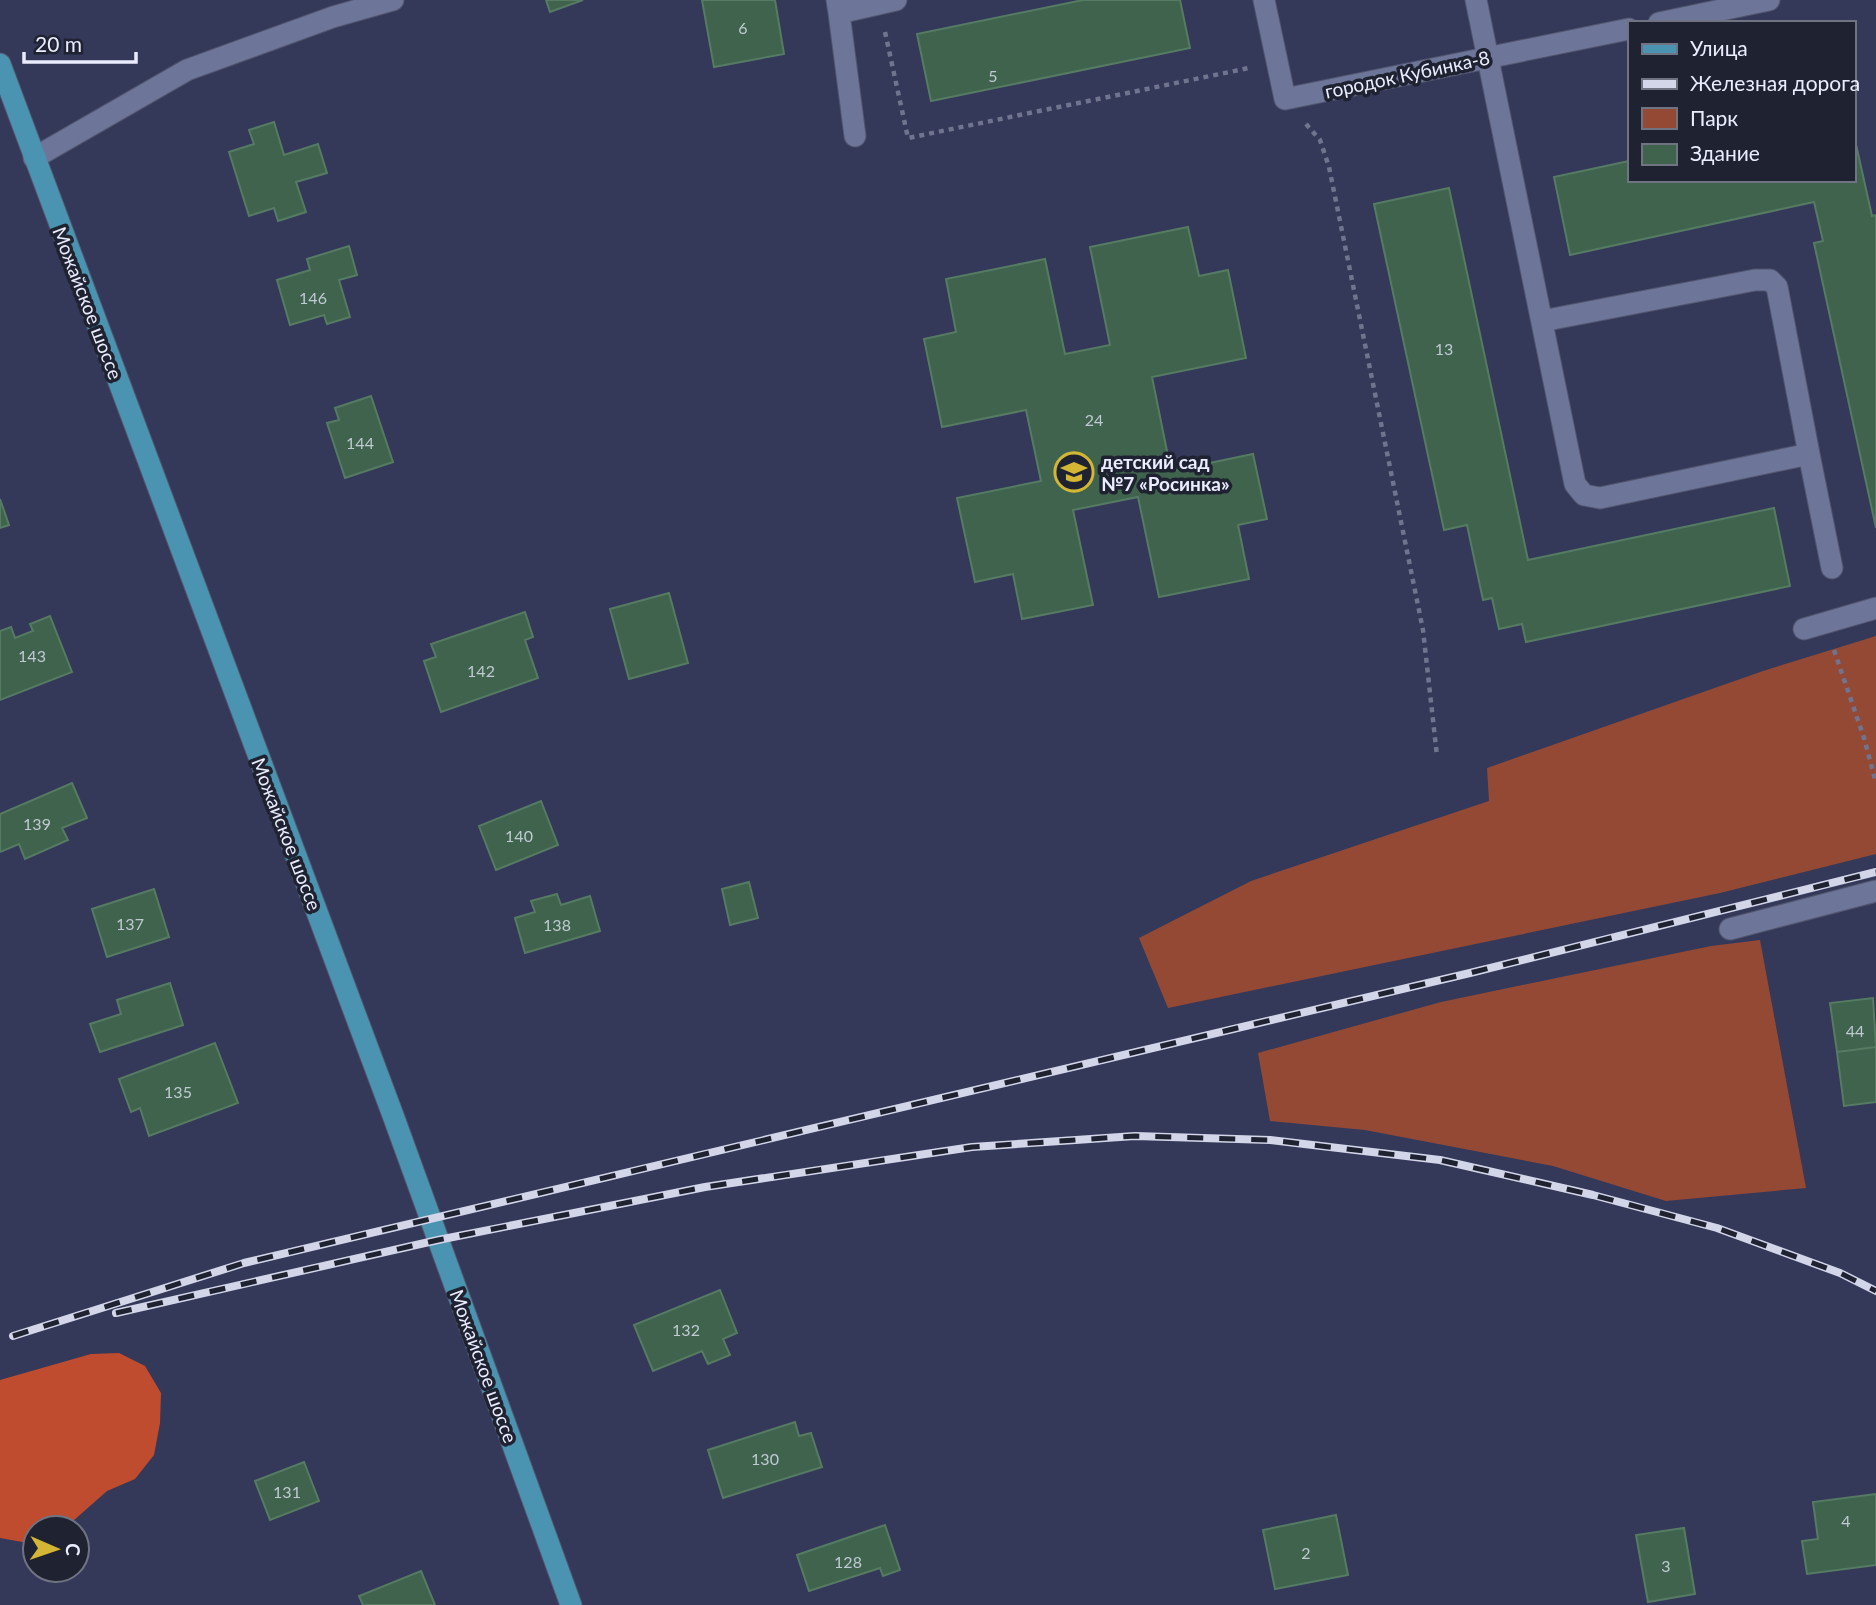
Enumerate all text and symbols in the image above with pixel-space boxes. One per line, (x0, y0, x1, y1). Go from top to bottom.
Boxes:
house number: 6 (738, 18, 748, 37)
scale bar (24, 21, 136, 65)
legend (1628, 21, 1855, 182)
text: 20 m (35, 31, 82, 56)
text: Улица (1690, 35, 1748, 60)
street label: городок Кубинка-8 (1322, 45, 1492, 103)
house number: 5 (988, 66, 998, 85)
text: Железная дорога (1690, 70, 1860, 95)
text: Парк (1690, 105, 1738, 130)
text: Здание (1690, 140, 1760, 165)
street label: Можайское шоссе (48, 223, 128, 383)
house number: 146 (299, 288, 327, 307)
house number: 13 (1435, 339, 1453, 358)
house number: 24 (1085, 410, 1103, 429)
house number: 144 (346, 433, 374, 452)
place label: детский сад №7 «Росинка» (1101, 450, 1230, 495)
school or university icon: детский сад №7 «Росинка» (1053, 451, 1095, 493)
house number: 143 (18, 646, 46, 665)
house number: 142 (467, 661, 495, 680)
street label: Можайское шоссе (247, 754, 327, 914)
house number: 139 (23, 814, 51, 833)
house number: 140 (505, 826, 533, 845)
house number: 137 (116, 914, 144, 933)
house number: 138 (543, 915, 571, 934)
house number: 44 (1846, 1021, 1864, 1040)
house number: 135 (164, 1082, 192, 1101)
street label: Можайское шоссе (446, 1286, 522, 1446)
house number: 132 (672, 1320, 700, 1339)
house number: 130 (751, 1449, 779, 1468)
house number: 131 (273, 1482, 301, 1501)
house number: 4 (1841, 1511, 1851, 1530)
north arrow (21, 1514, 91, 1584)
text: С (62, 1543, 85, 1557)
house number: 2 (1301, 1543, 1311, 1562)
house number: 128 (834, 1552, 862, 1571)
house number: 3 (1661, 1556, 1671, 1575)

